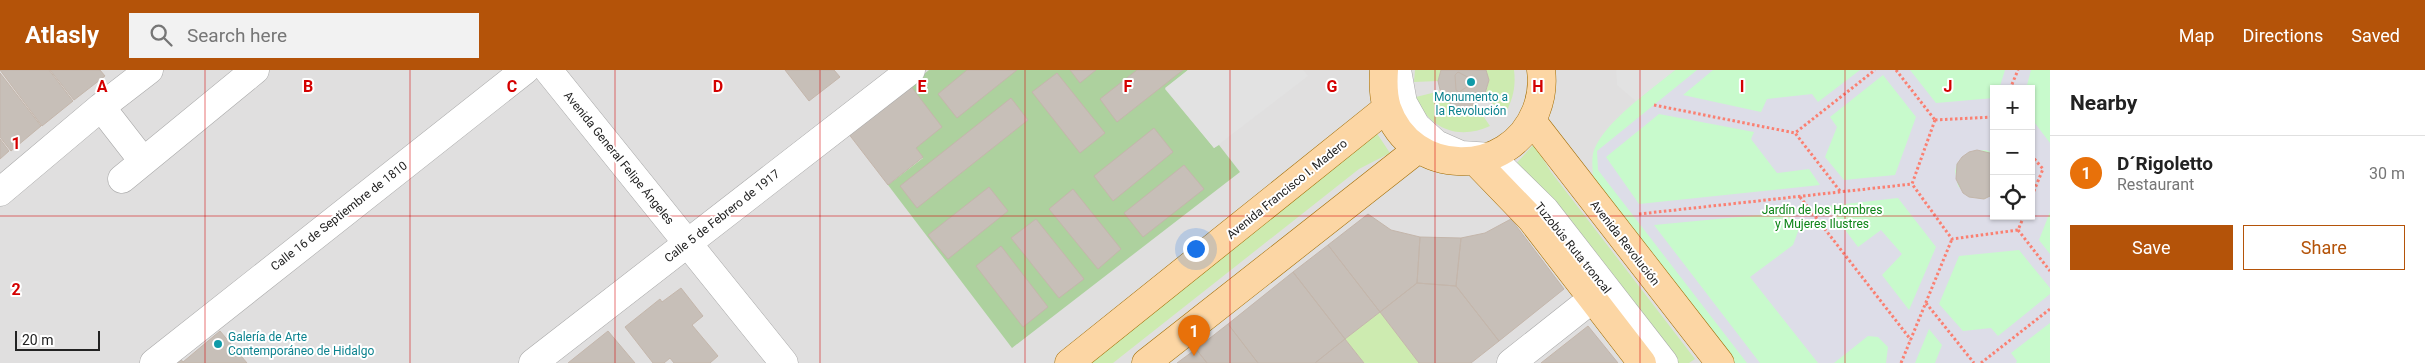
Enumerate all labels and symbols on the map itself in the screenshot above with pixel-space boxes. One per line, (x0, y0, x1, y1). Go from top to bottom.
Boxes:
marker: Monumento a la Revolución (1465, 76, 1477, 88)
text: A (97, 77, 108, 96)
text: B (303, 77, 313, 96)
text: C (507, 77, 517, 96)
text: D (713, 77, 723, 96)
text: E (918, 77, 927, 96)
text: F (1124, 77, 1133, 96)
text: G (1327, 77, 1338, 96)
text: H (1532, 77, 1544, 96)
text: I (1740, 77, 1744, 96)
text: J (1944, 77, 1952, 96)
street label: Avenida General Felipe Ángeles (561, 88, 678, 227)
place label: Monumento a la Revolución (1434, 90, 1508, 118)
text: 1 (11, 134, 21, 153)
street label: Avenida Francisco I. Madero (1224, 136, 1350, 242)
street label: Calle 16 de Septiembre de 1810 (268, 158, 410, 274)
street label: Calle 5 de Febrero de 1917 (662, 167, 783, 265)
street label: Avenida Revolución (1587, 198, 1663, 288)
street label: Tuzobús Ruta troncal (1532, 200, 1614, 296)
park label: Jardín de los Hombres y Mujeres Ilustres (1762, 203, 1882, 231)
your location (1183, 236, 1209, 262)
text: 2 (11, 280, 21, 299)
pin: 1 (1178, 315, 1210, 356)
scale bar (15, 328, 100, 351)
place label: Galería de Arte Contemporáneo de Hidalgo (228, 330, 374, 358)
marker: Galería de Arte Contemporáneo de Hidalgo (212, 338, 224, 350)

